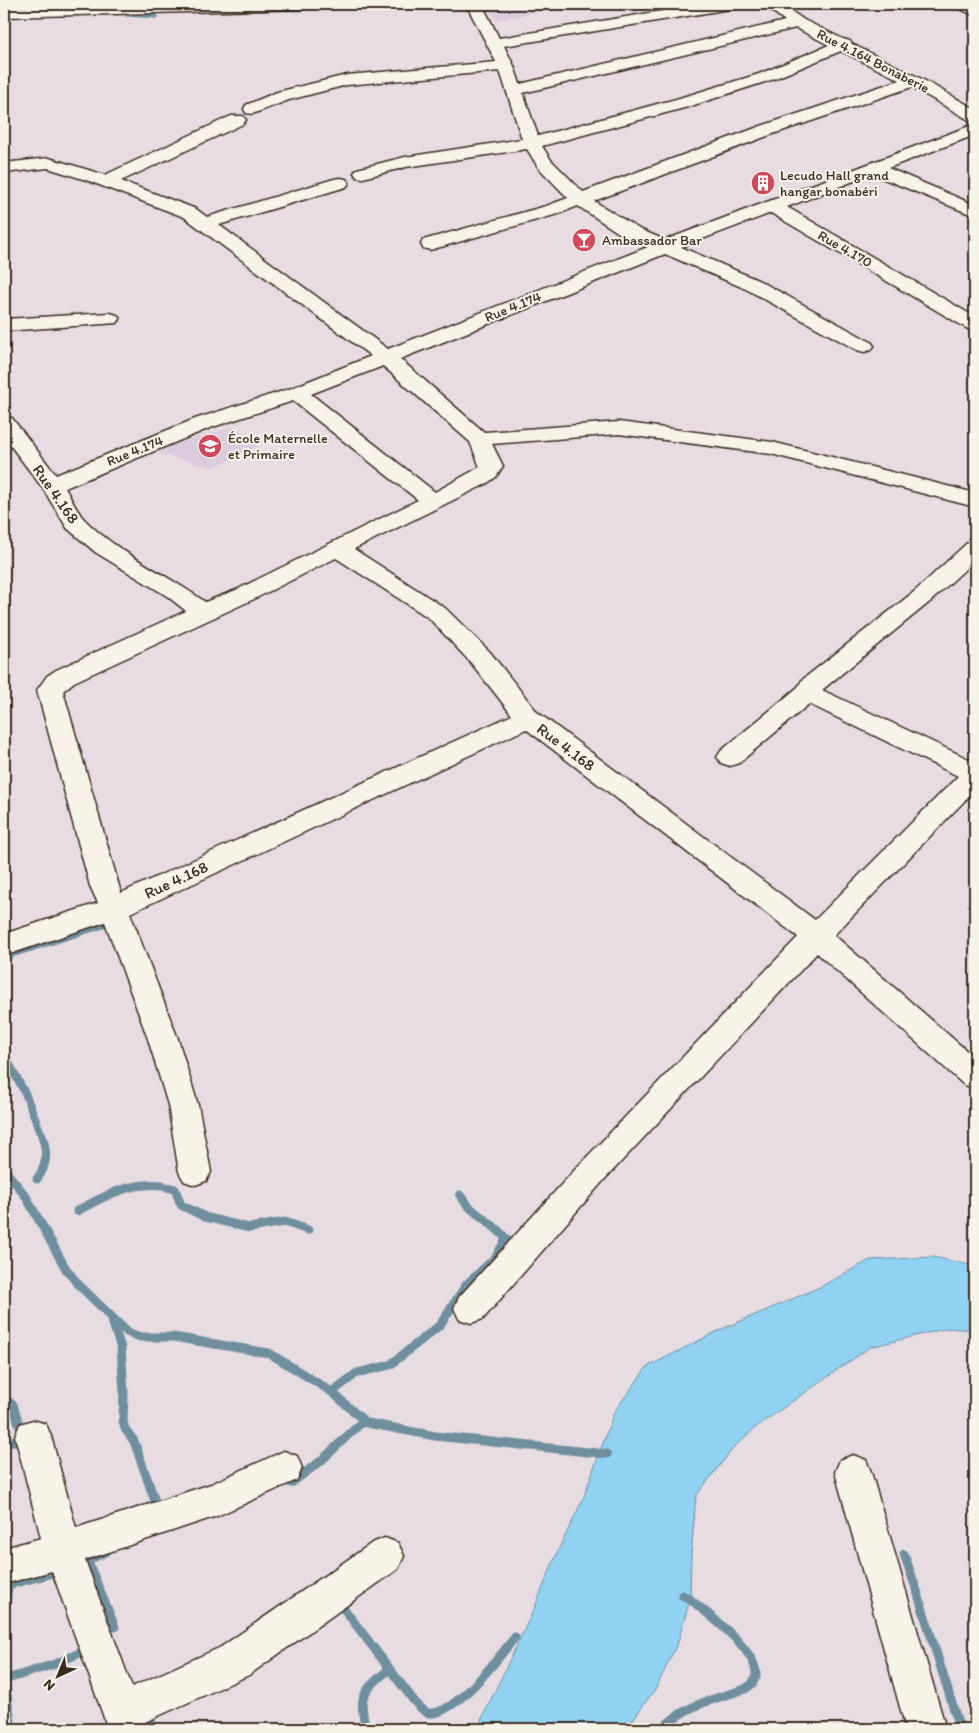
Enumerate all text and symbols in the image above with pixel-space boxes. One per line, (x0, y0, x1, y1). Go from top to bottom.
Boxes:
street label: Rue 4.164 Bonaberie (814, 25, 932, 97)
place label: Lecudo Hall grand hangar bonabéri (780, 167, 889, 200)
building icon: Lecudo Hall grand hangar bonabéri (750, 170, 776, 196)
bar icon: Ambassador Bar (571, 227, 597, 253)
street label: Rue 4.170 (815, 227, 875, 271)
place label: Ambassador Bar (602, 232, 702, 249)
street label: Rue 4.174 (482, 288, 544, 326)
place label: École Maternelle et Primaire (228, 430, 328, 463)
street label: Rue 4.174 (104, 432, 166, 470)
school or university icon: École Maternelle et Primaire (197, 433, 223, 459)
street label: Rue 4.168 (29, 461, 83, 527)
street label: Rue 4.168 (533, 719, 599, 775)
street label: Rue 4.168 (141, 857, 211, 903)
north arrow (32, 1650, 82, 1700)
text: N (40, 1676, 59, 1694)

